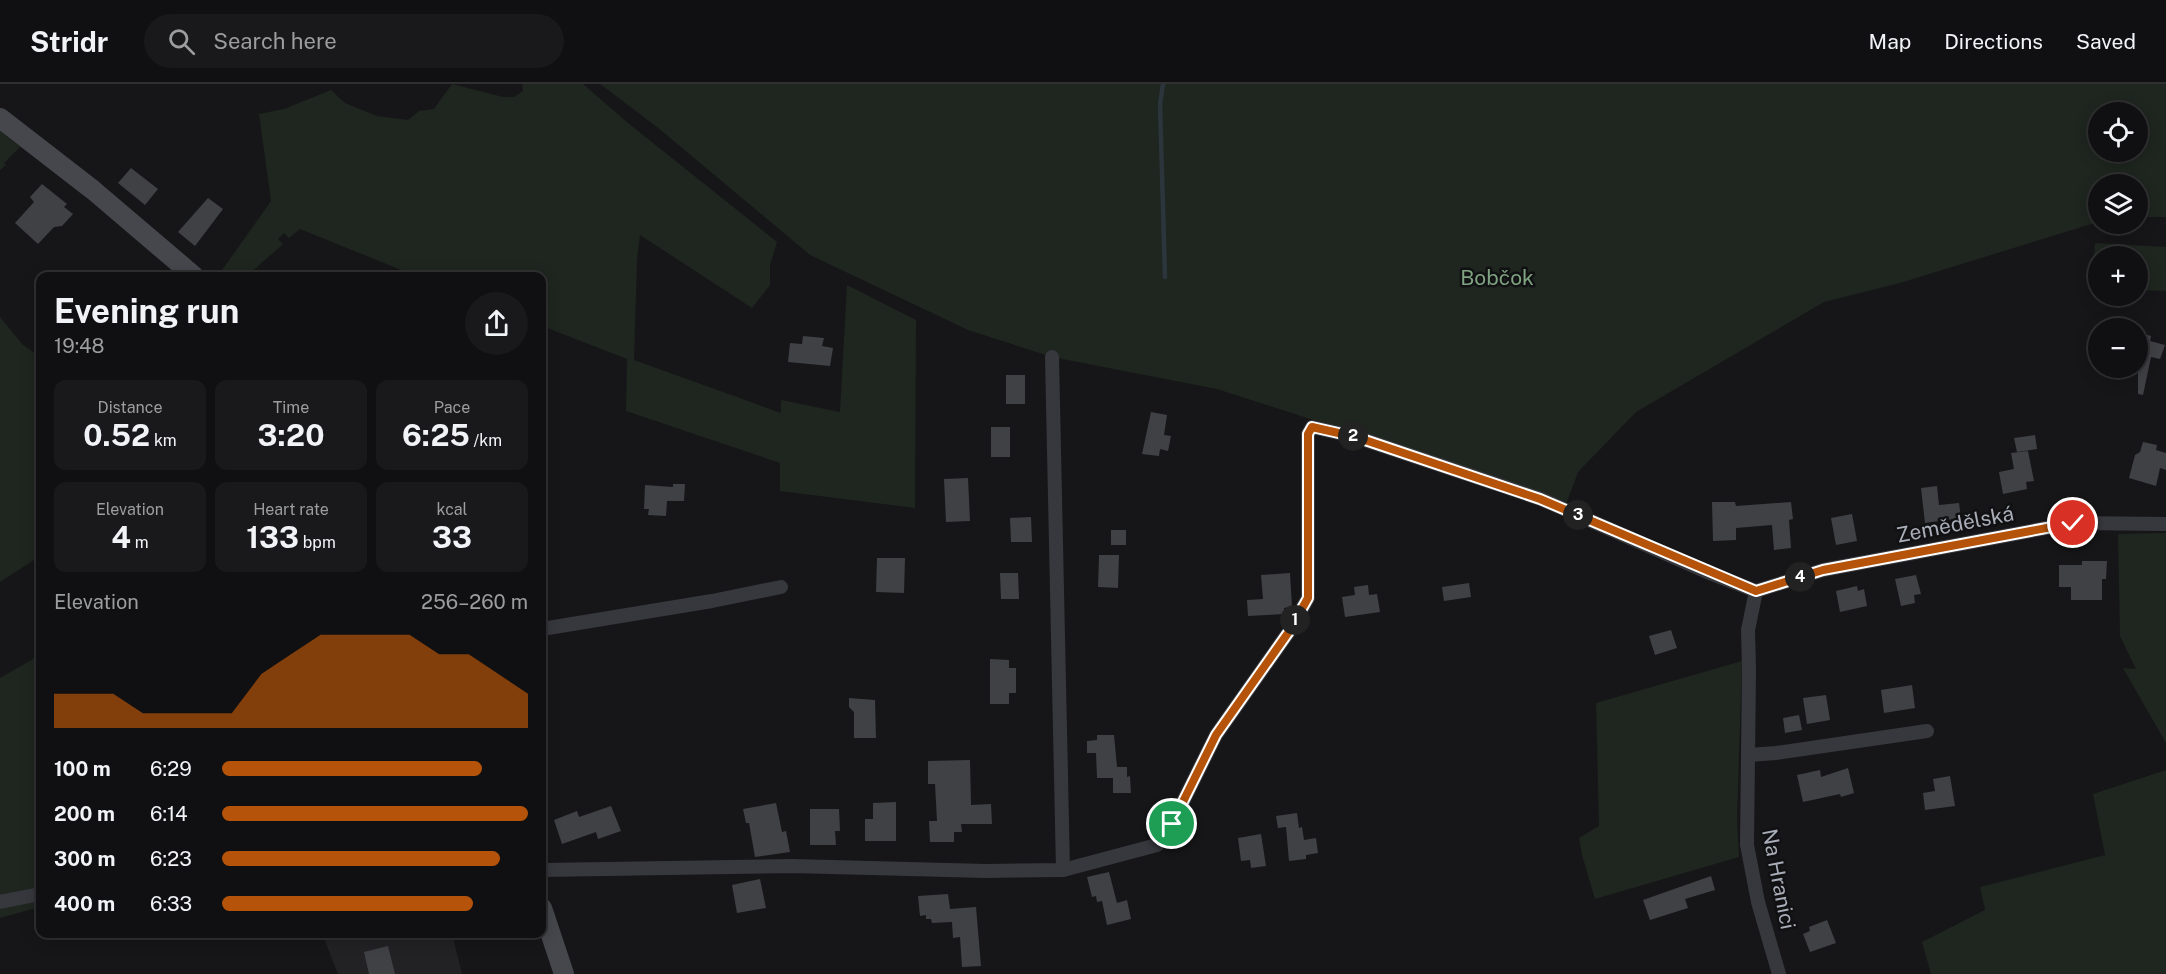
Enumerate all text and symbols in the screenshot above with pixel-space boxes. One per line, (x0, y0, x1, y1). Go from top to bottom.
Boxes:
search box (144, 14, 564, 68)
text: Stridr (30, 25, 108, 58)
icon: search (165, 25, 198, 58)
text: Search here (213, 28, 337, 54)
text: Map (1869, 29, 1911, 54)
text: Directions (1944, 29, 2043, 54)
text: Saved (2076, 29, 2136, 54)
map controls (2088, 102, 2148, 378)
button: locate (2088, 102, 2148, 162)
button: layers (2088, 174, 2148, 234)
button: + (2088, 246, 2148, 306)
park label: Bobčok (1460, 265, 1534, 290)
text: Evening run (54, 292, 239, 330)
button: share (465, 292, 528, 355)
button: − (2088, 318, 2148, 378)
text: 19:48 (54, 334, 105, 358)
text: Distance (98, 398, 162, 417)
text: Time (273, 398, 309, 417)
text: Pace (434, 398, 470, 417)
text: 0.52 (83, 417, 150, 453)
text: 3:20 (257, 417, 325, 453)
text: 6:25 (402, 417, 470, 453)
pin: 2 (1338, 421, 1368, 451)
text: 2 (1348, 426, 1358, 445)
text: km (150, 431, 177, 450)
text: /km (470, 431, 502, 450)
pin (2047, 497, 2098, 548)
text: Elevation (96, 500, 164, 519)
text: Heart rate (253, 500, 329, 519)
text: kcal (437, 500, 467, 519)
pin: 3 (1563, 500, 1593, 530)
street label: Zemědělská (1894, 500, 2016, 548)
text: 3 (1573, 505, 1583, 524)
icon: check (2056, 506, 2089, 539)
text: 4 (111, 519, 131, 555)
text: 133 (246, 519, 299, 555)
text: 33 (432, 519, 472, 555)
text: m (131, 533, 149, 552)
text: bpm (299, 533, 336, 552)
pin: 4 (1785, 562, 1815, 592)
text: 4 (1795, 567, 1805, 586)
text: Elevation (54, 590, 139, 614)
text: 256–260 m (421, 590, 528, 614)
pin: 1 (1280, 605, 1310, 635)
text: 1 (1292, 610, 1298, 629)
text: 100 m (54, 757, 111, 781)
text: 6:29 (150, 757, 192, 781)
pin (1146, 798, 1197, 849)
text: 200 m (54, 802, 115, 826)
text: 6:14 (150, 802, 188, 826)
icon: arrive (1155, 807, 1188, 840)
street label: Na Hranici (1757, 827, 1801, 931)
text: 300 m (54, 847, 115, 871)
text: 6:23 (150, 847, 192, 871)
text: 400 m (54, 892, 115, 916)
text: 6:33 (150, 892, 192, 916)

